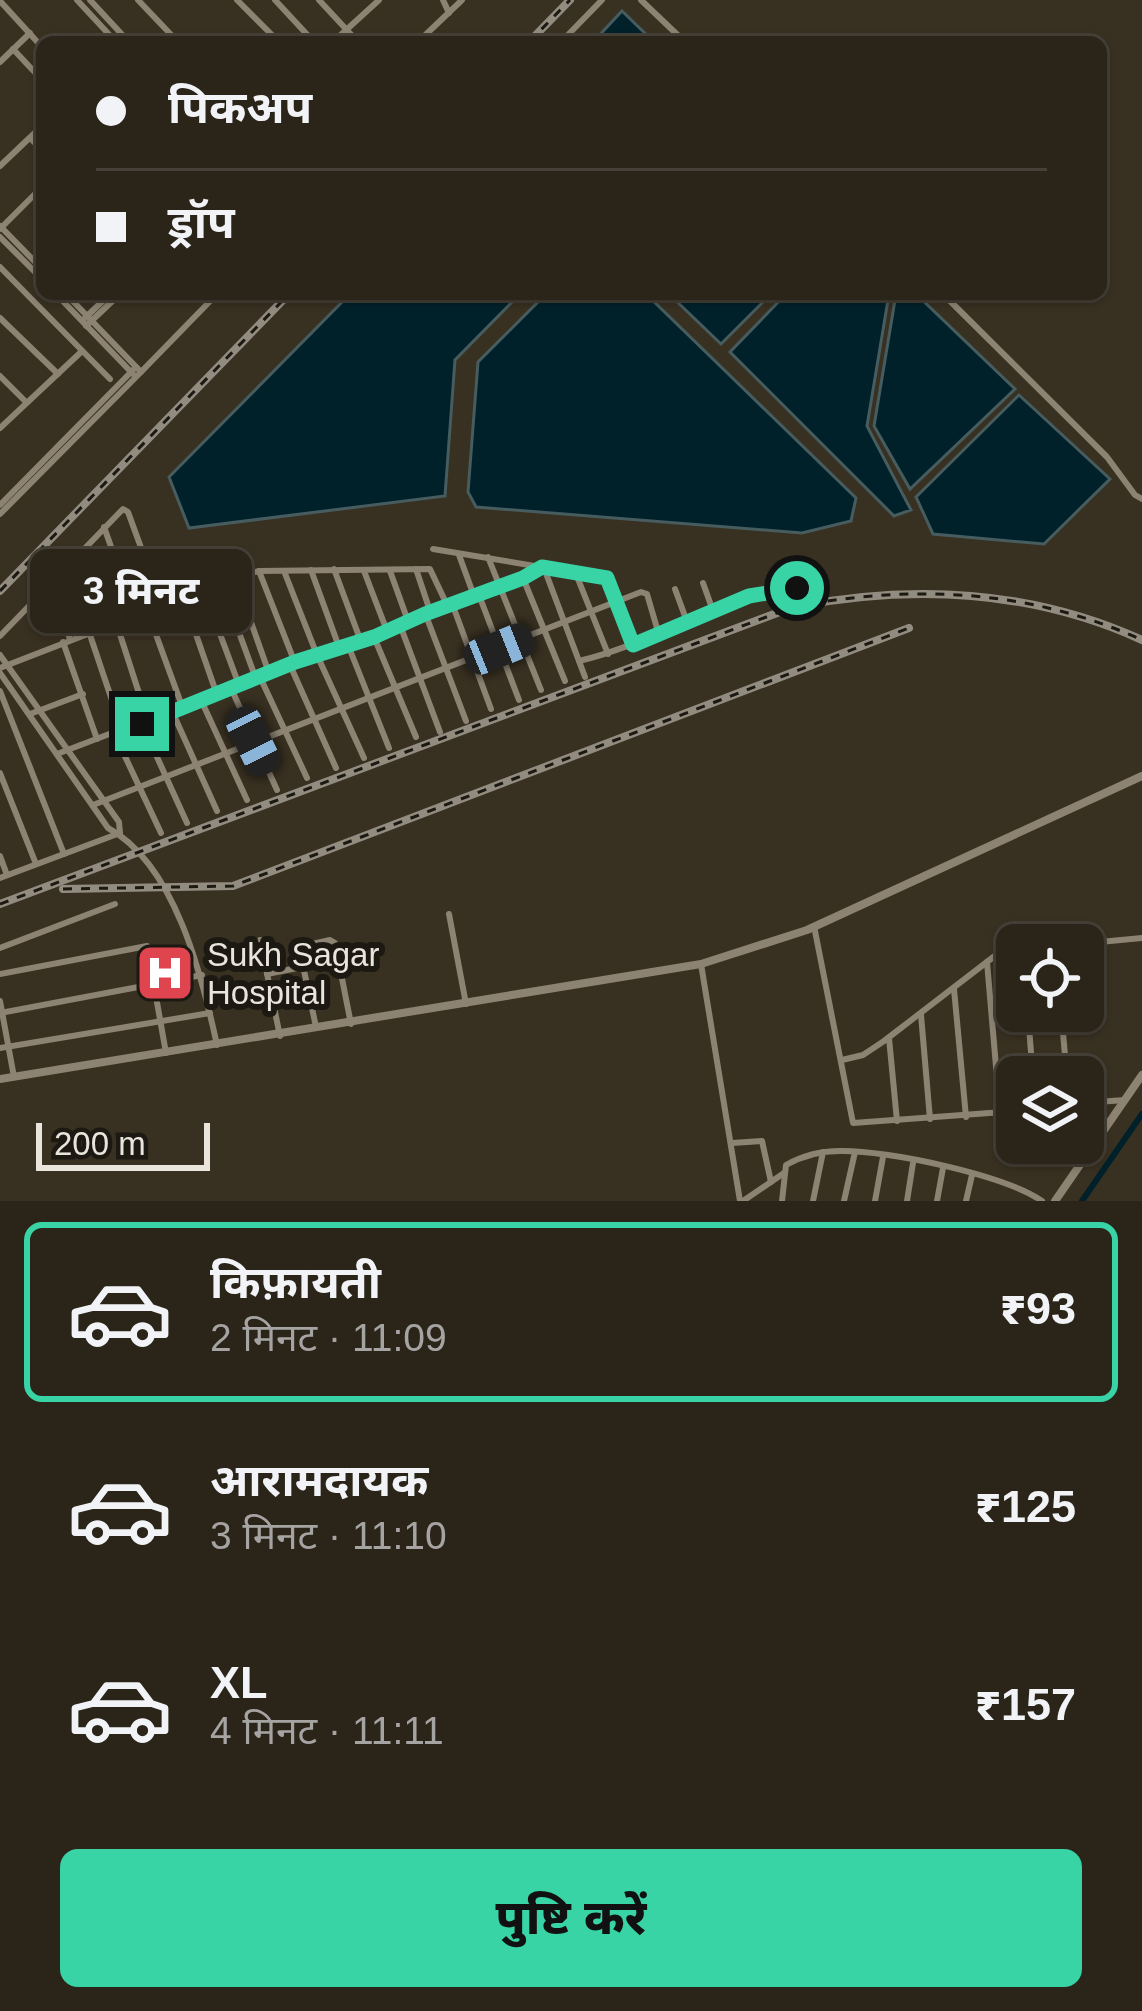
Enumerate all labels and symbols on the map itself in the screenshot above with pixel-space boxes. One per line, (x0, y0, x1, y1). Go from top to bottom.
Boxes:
callout: 3 मिनट (31, 550, 253, 634)
route start (770, 561, 824, 615)
car (459, 619, 539, 679)
route end (115, 697, 169, 751)
car (221, 701, 285, 781)
place label: Sukh Sagar Hospital (207, 936, 379, 1011)
hospital icon: Sukh Sagar Hospital (134, 942, 196, 1004)
scale bar (36, 1117, 210, 1170)

